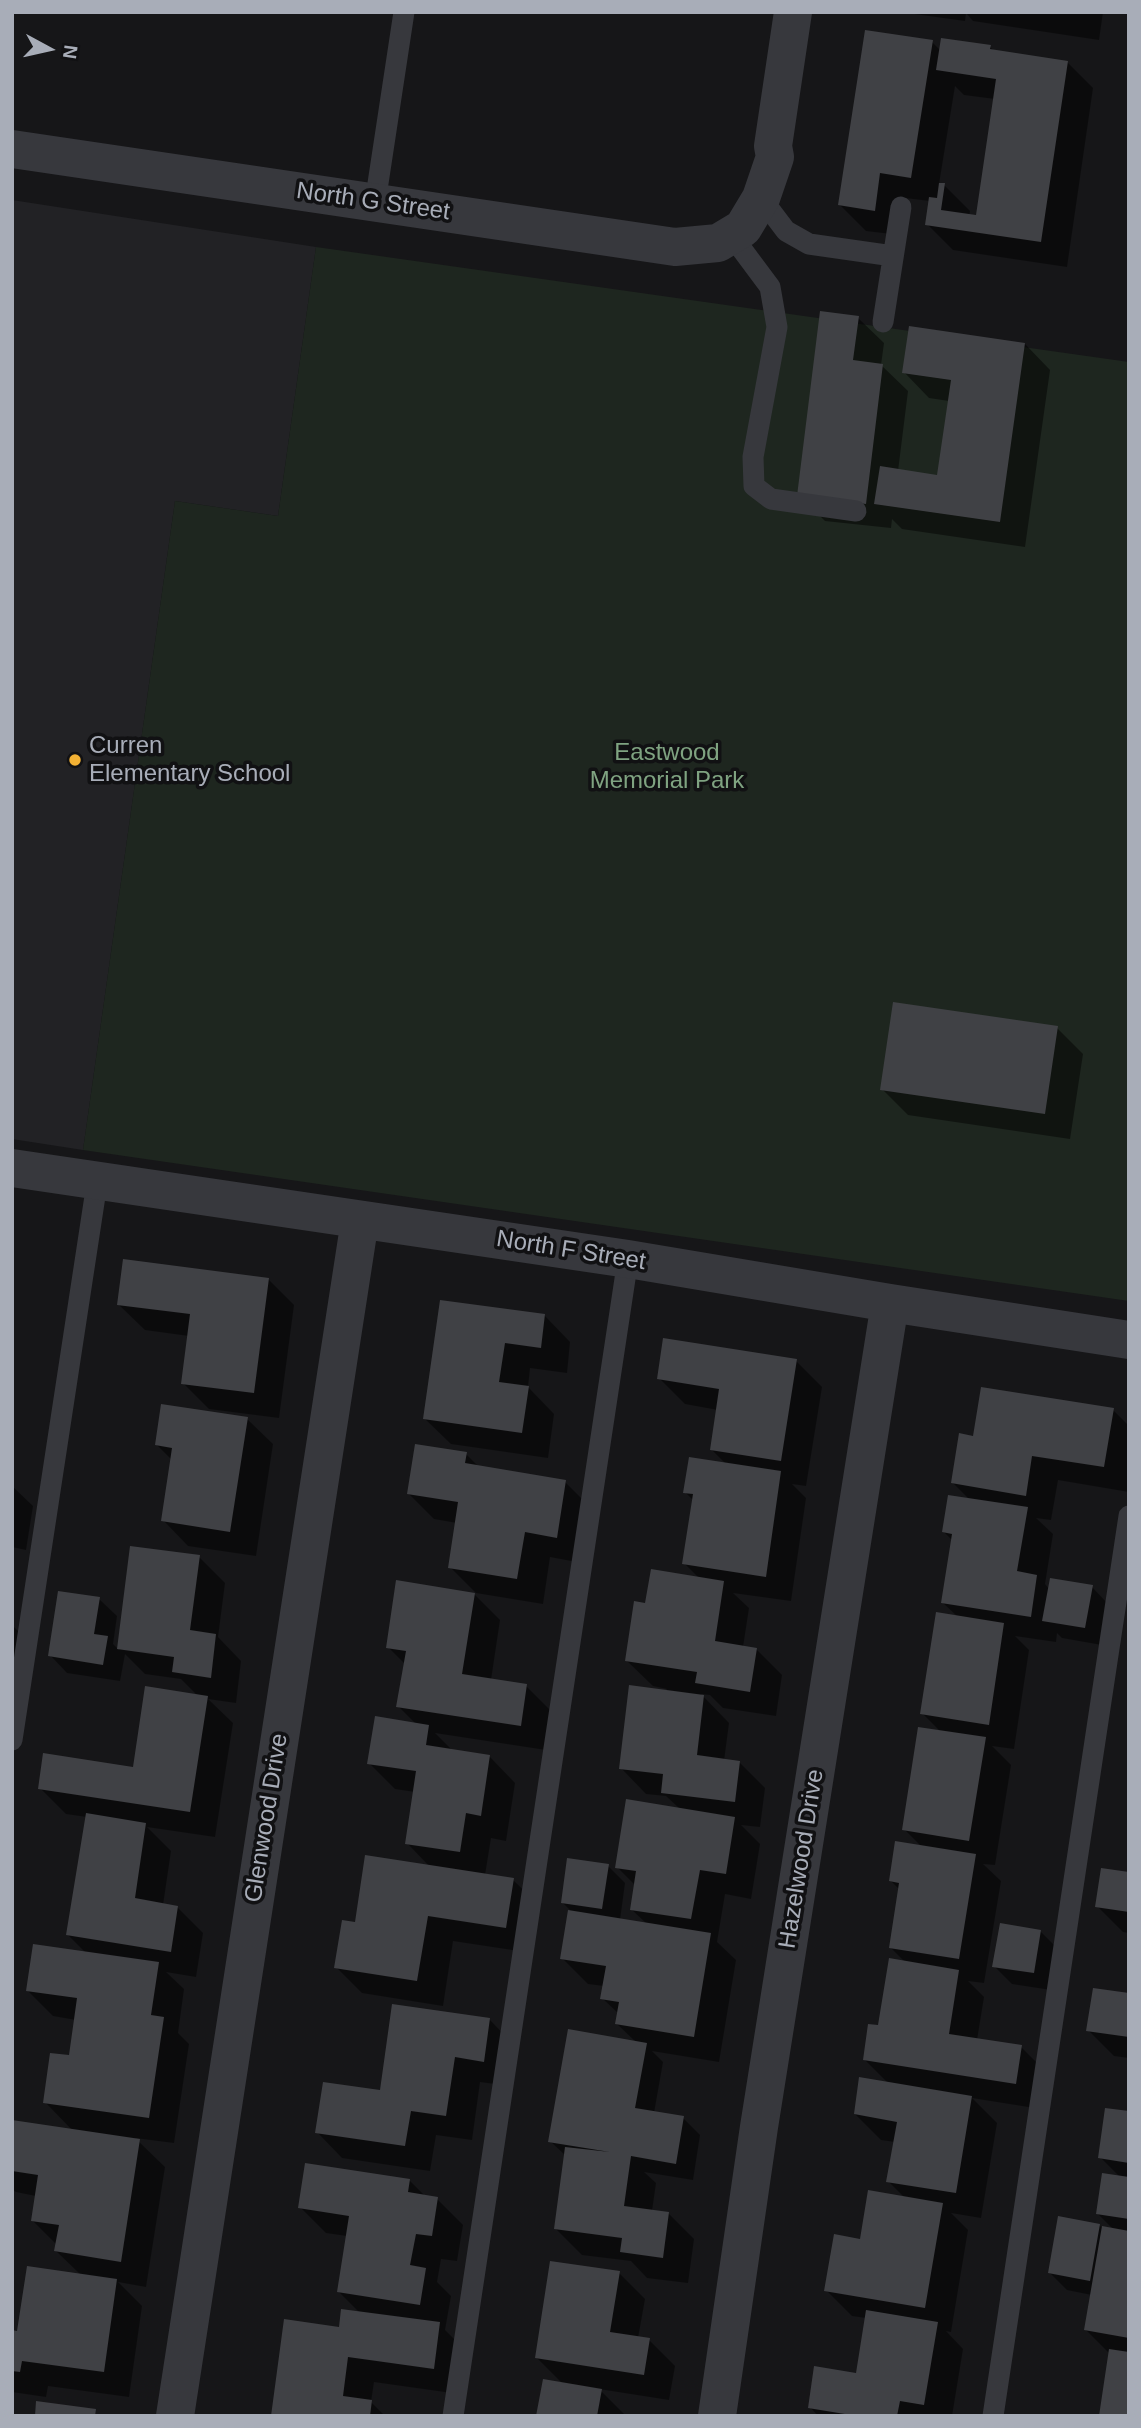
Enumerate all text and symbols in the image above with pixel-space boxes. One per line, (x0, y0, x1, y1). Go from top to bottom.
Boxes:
north arrow (14, 14, 84, 84)
text: N (59, 44, 82, 60)
street label: North G Street (294, 177, 452, 227)
place label: Curren Elementary School (89, 732, 290, 788)
park label: Eastwood Memorial Park (590, 739, 744, 795)
marker: Curren Elementary School (67, 752, 83, 768)
street label: North F Street (494, 1225, 648, 1277)
street label: Glenwood Drive (239, 1731, 295, 1905)
street label: Hazelwood Drive (774, 1767, 830, 1951)

